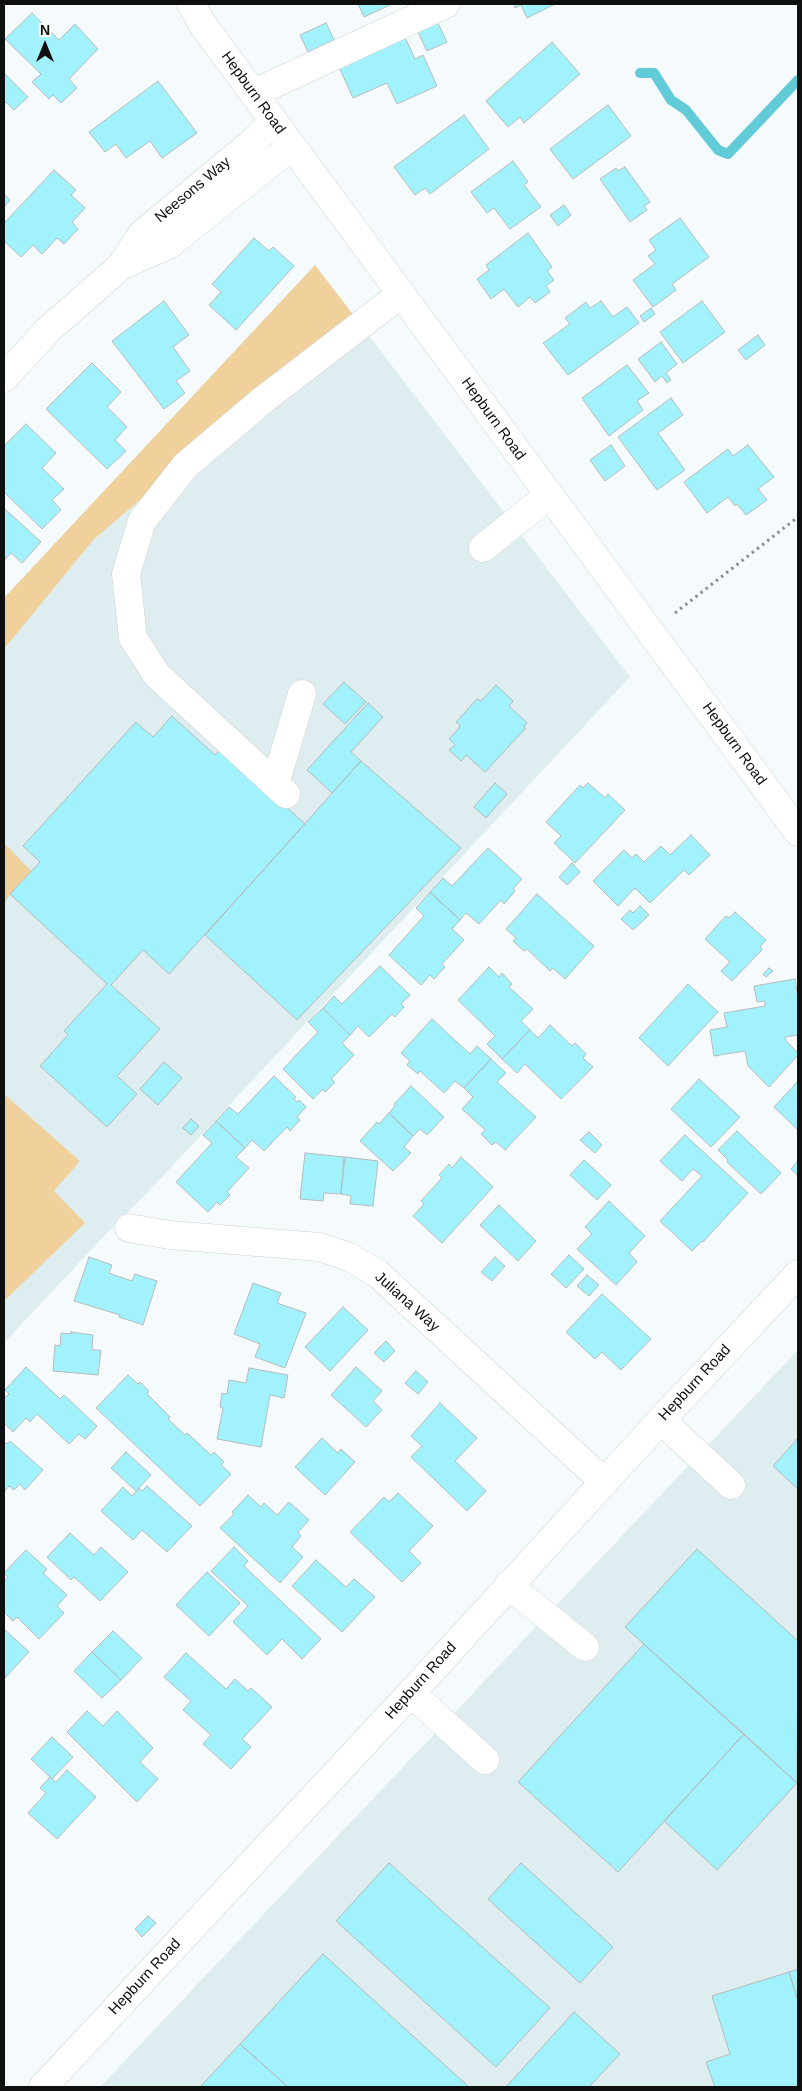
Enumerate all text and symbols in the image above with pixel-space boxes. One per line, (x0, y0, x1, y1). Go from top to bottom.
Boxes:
north arrow (20, 20, 70, 70)
text: N (40, 22, 50, 38)
street label: Hepburn Road (217, 48, 289, 138)
street label: Neesons Way (152, 153, 234, 227)
street label: Hepburn Road (457, 374, 529, 464)
street label: Hepburn Road (698, 699, 770, 789)
street label: Juliana Way (371, 1268, 443, 1336)
street label: Hepburn Road (655, 1341, 735, 1425)
street label: Hepburn Road (382, 1639, 460, 1723)
street label: Hepburn Road (105, 1935, 185, 2019)

